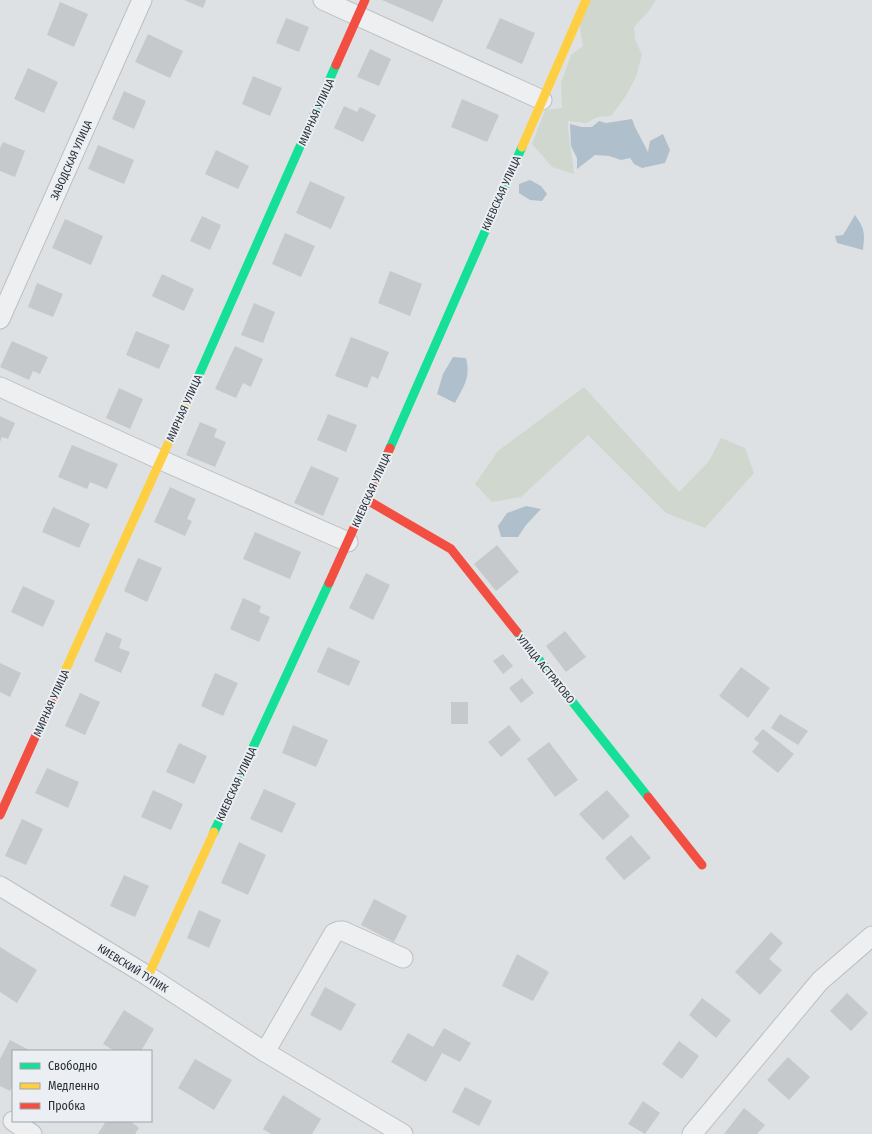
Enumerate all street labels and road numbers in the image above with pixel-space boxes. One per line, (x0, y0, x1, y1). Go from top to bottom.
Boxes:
street label: МИРНАЯ УЛИЦА (296, 76, 337, 148)
street label: ЗАВОДСКАЯ УЛИЦА (48, 118, 95, 202)
street label: КИЕВСКАЯ УЛИЦА (479, 154, 524, 233)
street label: МИРНАЯ УЛИЦА (164, 372, 205, 444)
street label: КИЕВСКАЯ УЛИЦА (349, 451, 394, 530)
street label: УЛИЦА АСТРАТОВО (513, 632, 577, 706)
street label: МИРНАЯ УЛИЦА (31, 667, 72, 739)
street label: КИЕВСКАЯ УЛИЦА (214, 745, 259, 823)
street label: КИЕВСКИЙ ТУПИК (95, 942, 171, 995)

